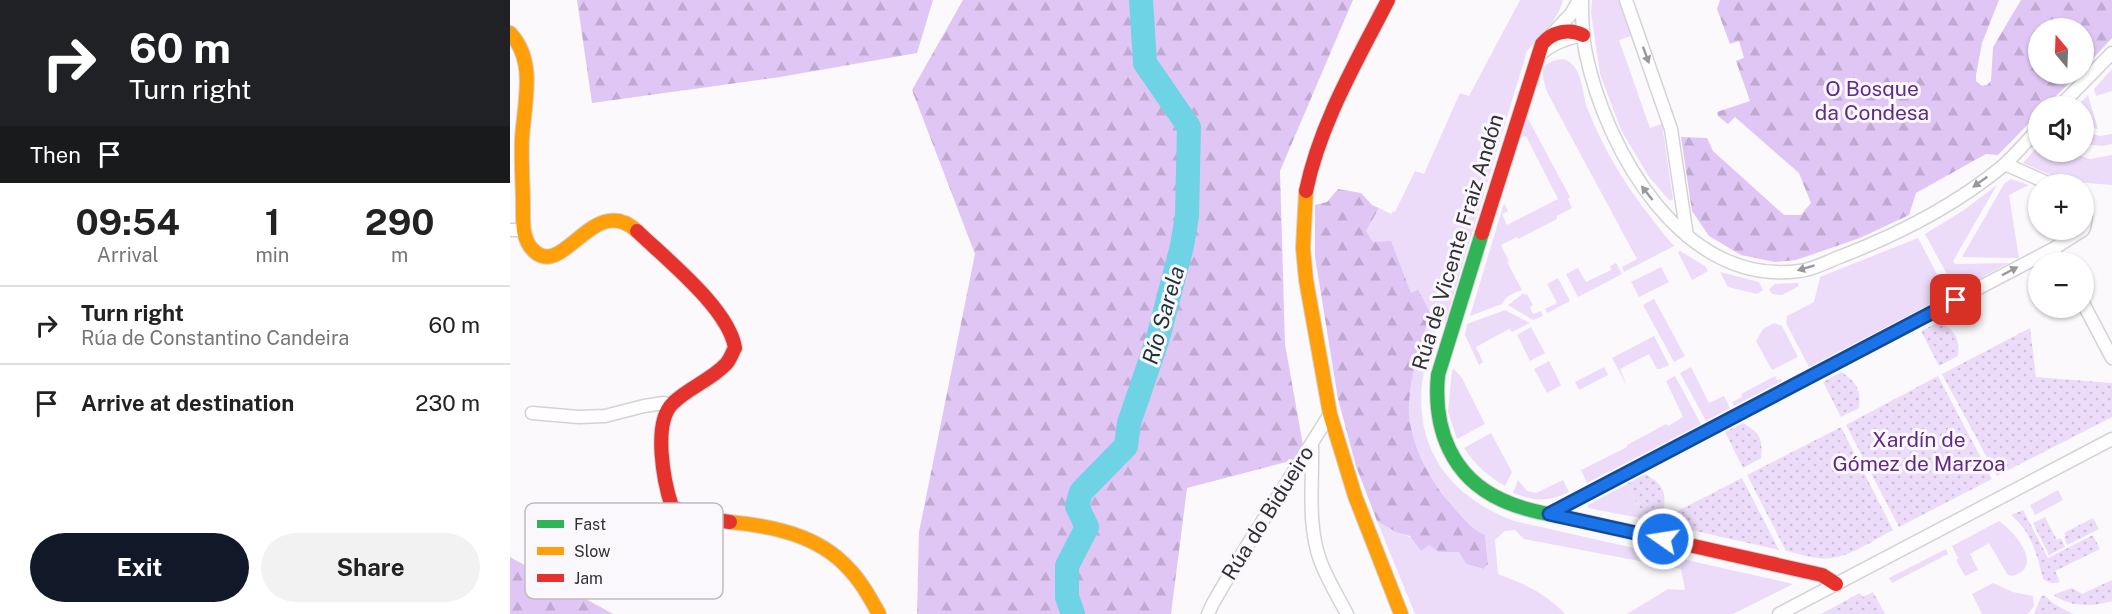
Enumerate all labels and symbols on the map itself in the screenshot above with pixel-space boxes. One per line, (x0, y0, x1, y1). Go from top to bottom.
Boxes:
north arrow (2028, 18, 2094, 84)
one-way arrow (1641, 46, 1651, 64)
park label: O Bosque da Condesa (1815, 76, 1929, 125)
street label: Rúa de Vicente Fraiz Andón (1407, 111, 1508, 373)
one-way arrow (1972, 176, 1988, 188)
one-way arrow (1641, 185, 1654, 201)
water label: Río Sarela (1137, 263, 1189, 367)
one-way arrow (1797, 264, 1815, 273)
one-way arrow (2001, 267, 2019, 277)
pin (1930, 274, 1981, 325)
park label: Xardín de Gómez de Marzoa (1832, 427, 2006, 476)
street label: Rúa do Bidueiro (1216, 441, 1319, 584)
legend (525, 503, 723, 599)
position arrow (1631, 507, 1695, 571)
text: Fast (574, 515, 606, 534)
text: Slow (574, 542, 611, 561)
text: Jam (574, 569, 603, 588)

